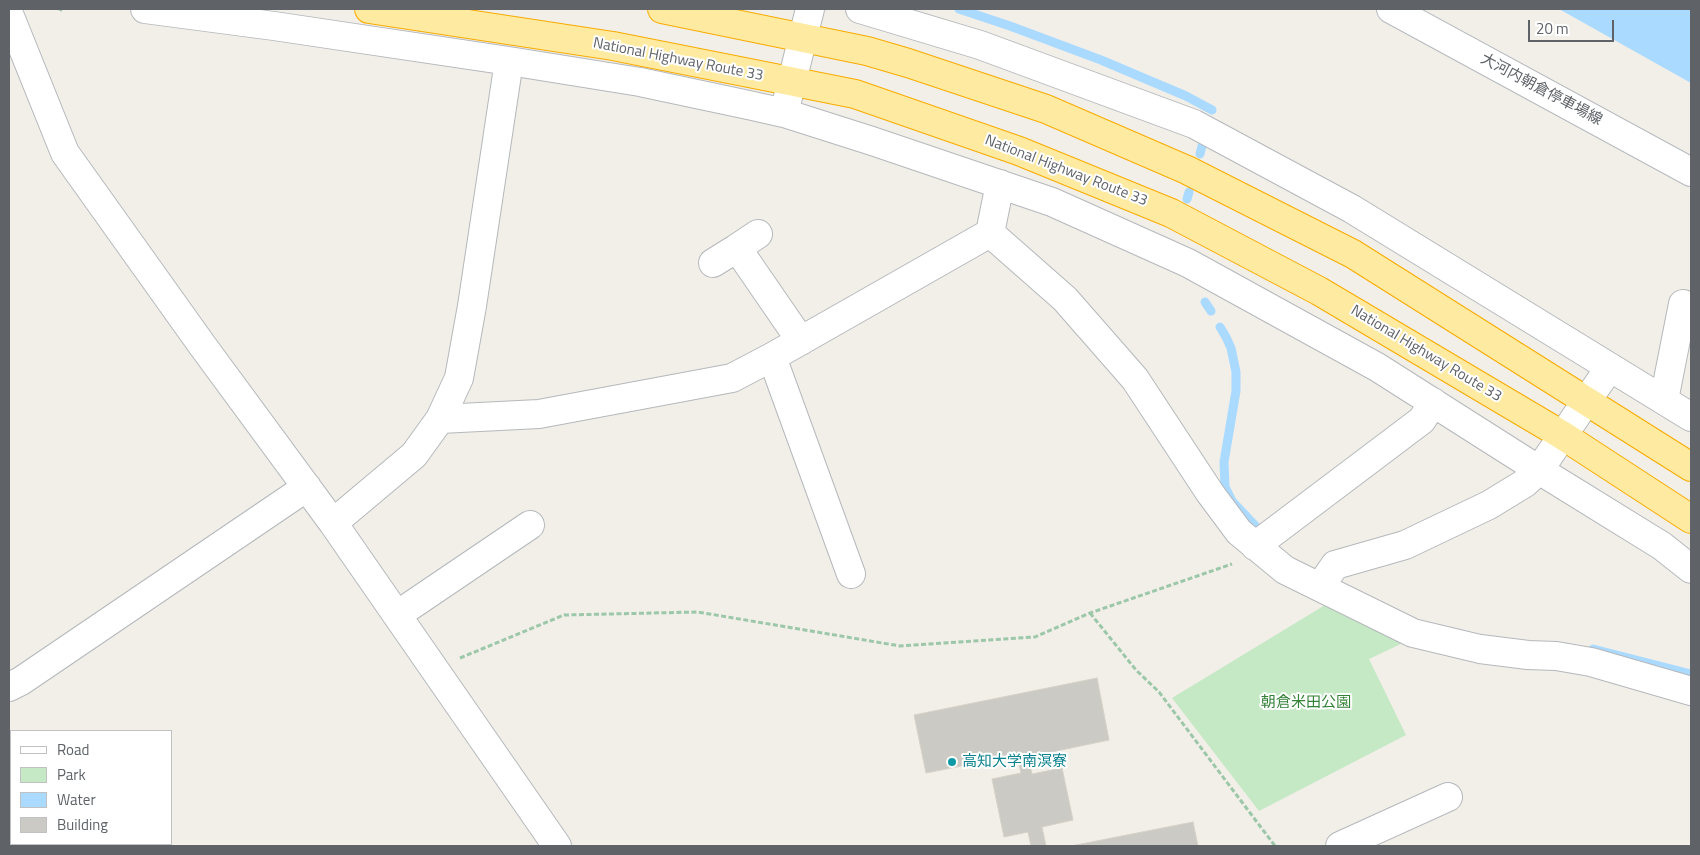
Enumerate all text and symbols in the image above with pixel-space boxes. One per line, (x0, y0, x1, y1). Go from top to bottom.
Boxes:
scale bar (1530, 10, 1616, 42)
text: 20 m (1536, 17, 1569, 40)
street label: National Highway Route 33 (591, 35, 765, 85)
street label: 大河内朝倉停車場線 (1477, 50, 1605, 130)
street label: National Highway Route 33 (982, 132, 1150, 210)
street label: National Highway Route 33 (1347, 302, 1505, 406)
park label: 朝倉米田公園 (1261, 694, 1351, 712)
legend (10, 730, 172, 845)
text: Road (57, 738, 89, 761)
place label: 高知大学南溟寮 (962, 753, 1067, 771)
marker: 高知大学南溟寮 (946, 756, 958, 768)
text: Park (57, 763, 86, 786)
text: Water (57, 788, 96, 811)
text: Building (57, 813, 108, 836)

